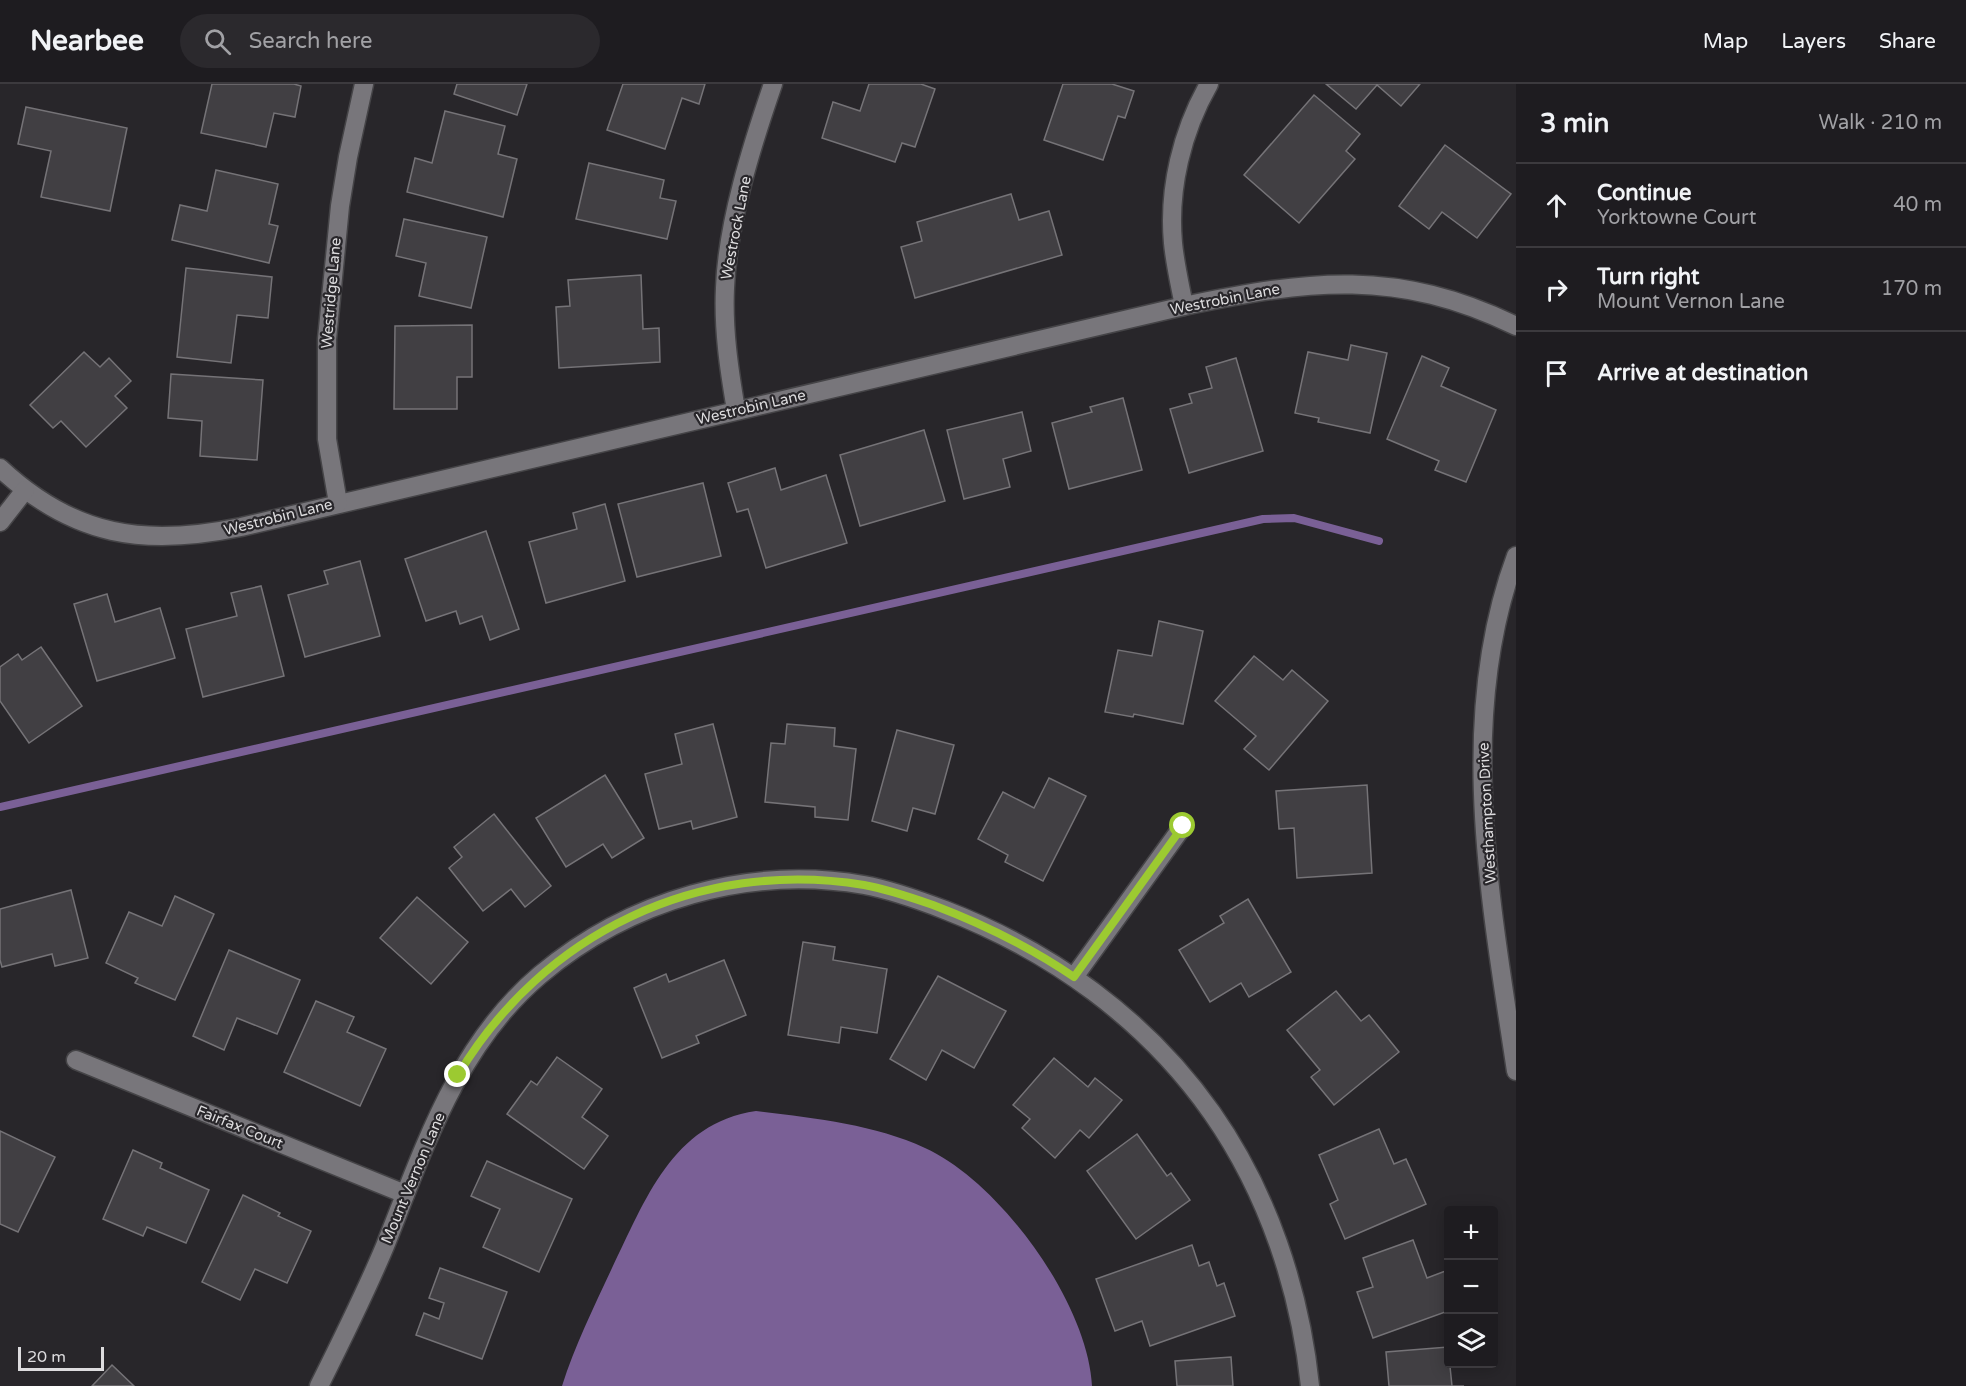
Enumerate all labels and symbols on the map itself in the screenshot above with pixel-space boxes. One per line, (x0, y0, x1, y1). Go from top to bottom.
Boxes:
street label: Westrock Lane (717, 175, 755, 281)
street label: Westridge Lane (317, 237, 345, 349)
street label: Westrobin Lane (1169, 280, 1281, 318)
street label: Westrobin Lane (695, 386, 807, 428)
street label: Westrobin Lane (222, 495, 334, 539)
street label: Westhampton Drive (1474, 742, 1500, 884)
route start (1169, 812, 1195, 838)
route end (444, 1061, 470, 1087)
street label: Fairfax Court (194, 1101, 286, 1153)
street label: Mount Vernon Lane (377, 1110, 449, 1246)
scale bar (18, 1344, 104, 1372)

